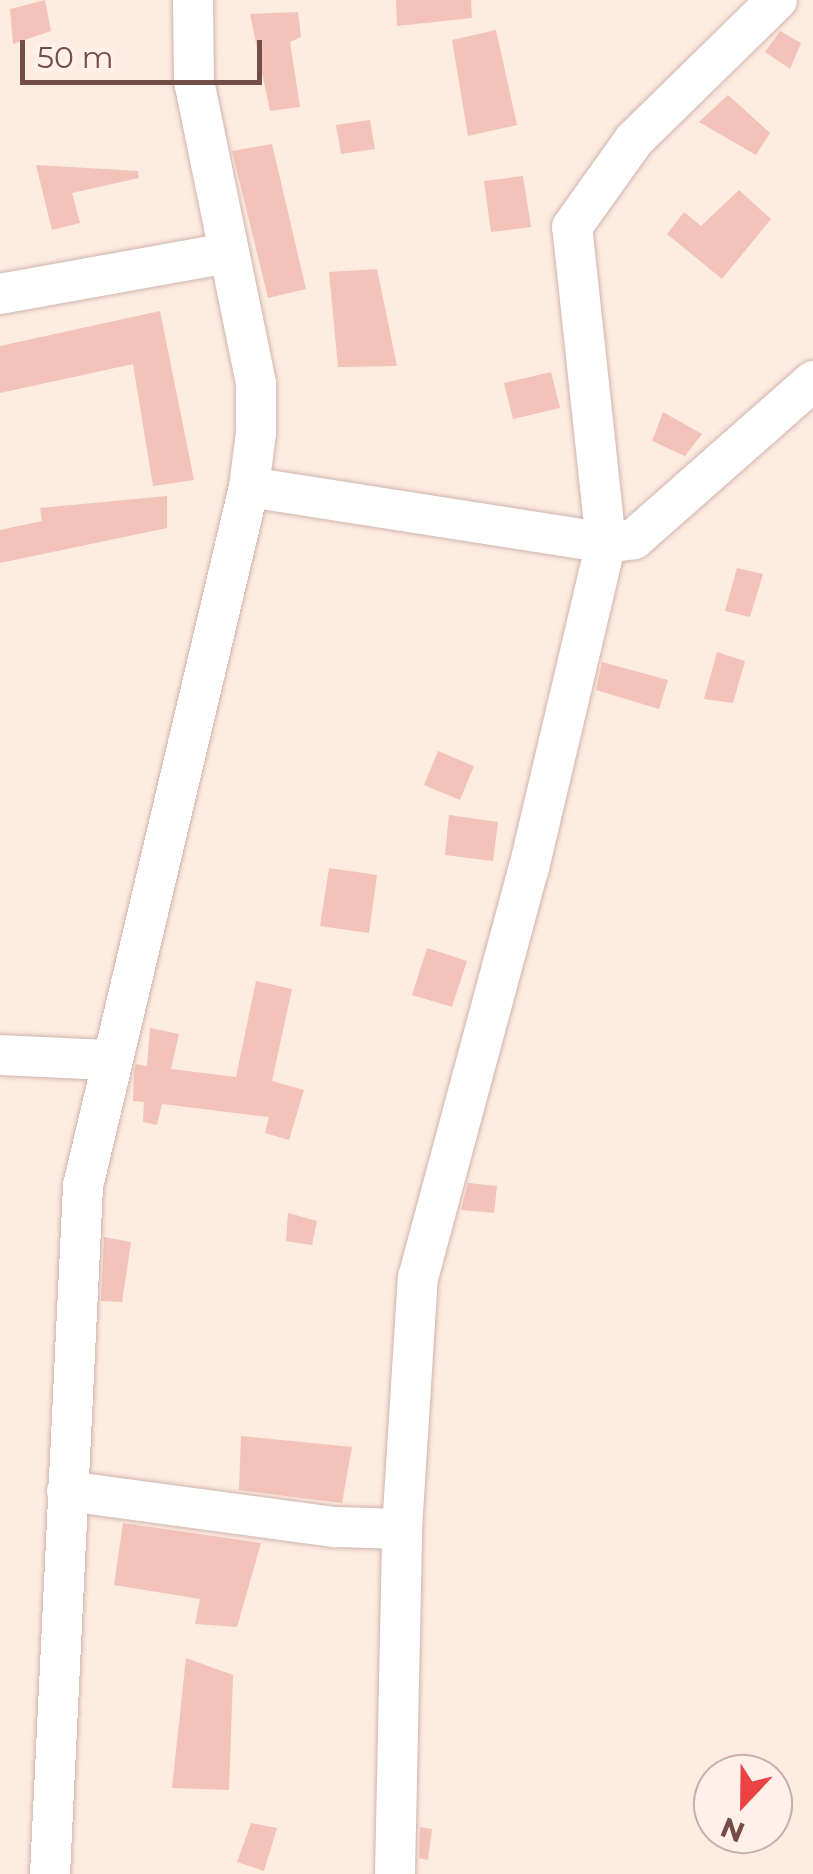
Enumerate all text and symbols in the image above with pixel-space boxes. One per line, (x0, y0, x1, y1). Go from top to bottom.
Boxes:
scale bar (25, 20, 268, 82)
text: 50 m (37, 39, 114, 76)
north arrow (693, 1754, 793, 1854)
text: N (716, 1810, 749, 1850)

